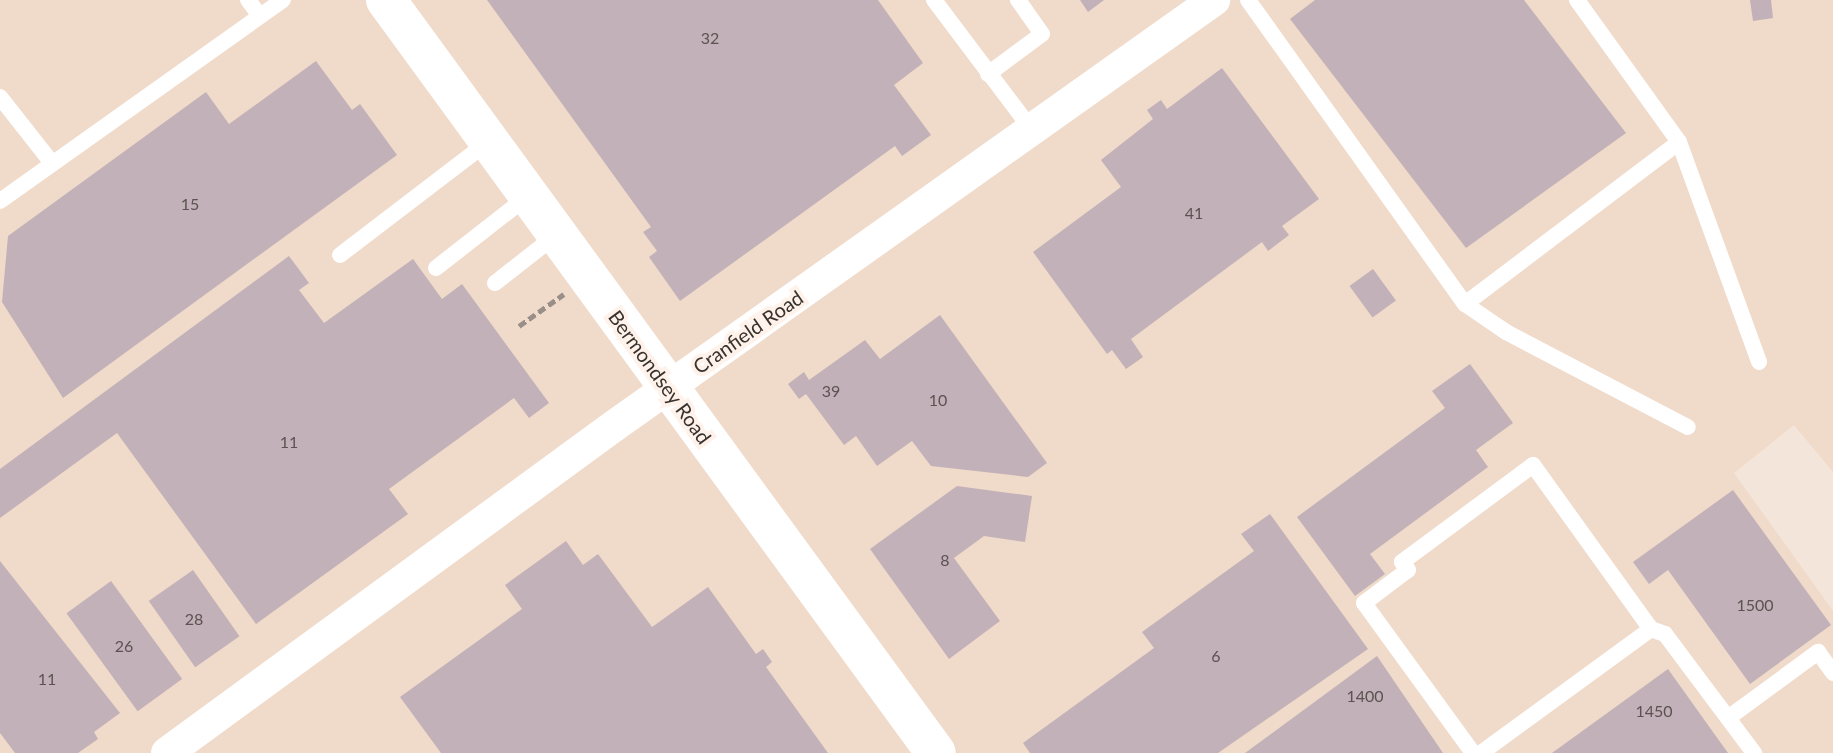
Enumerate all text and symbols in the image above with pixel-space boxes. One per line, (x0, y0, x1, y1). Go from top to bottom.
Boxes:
house number: 32 (701, 28, 719, 48)
house number: 15 (181, 194, 199, 214)
house number: 41 (1185, 203, 1203, 223)
street label: Cranfield Road (688, 285, 808, 379)
street label: Bermondsey Road (603, 305, 717, 449)
house number: 39 (822, 381, 840, 401)
house number: 10 (929, 390, 947, 410)
house number: 11 (280, 432, 298, 452)
house number: 8 (940, 550, 950, 570)
house number: 1500 (1736, 595, 1774, 615)
house number: 28 (185, 609, 203, 629)
house number: 26 (115, 636, 133, 656)
house number: 6 (1211, 646, 1221, 666)
house number: 11 (38, 669, 56, 689)
house number: 1400 (1346, 686, 1384, 706)
house number: 1450 (1635, 701, 1673, 721)

